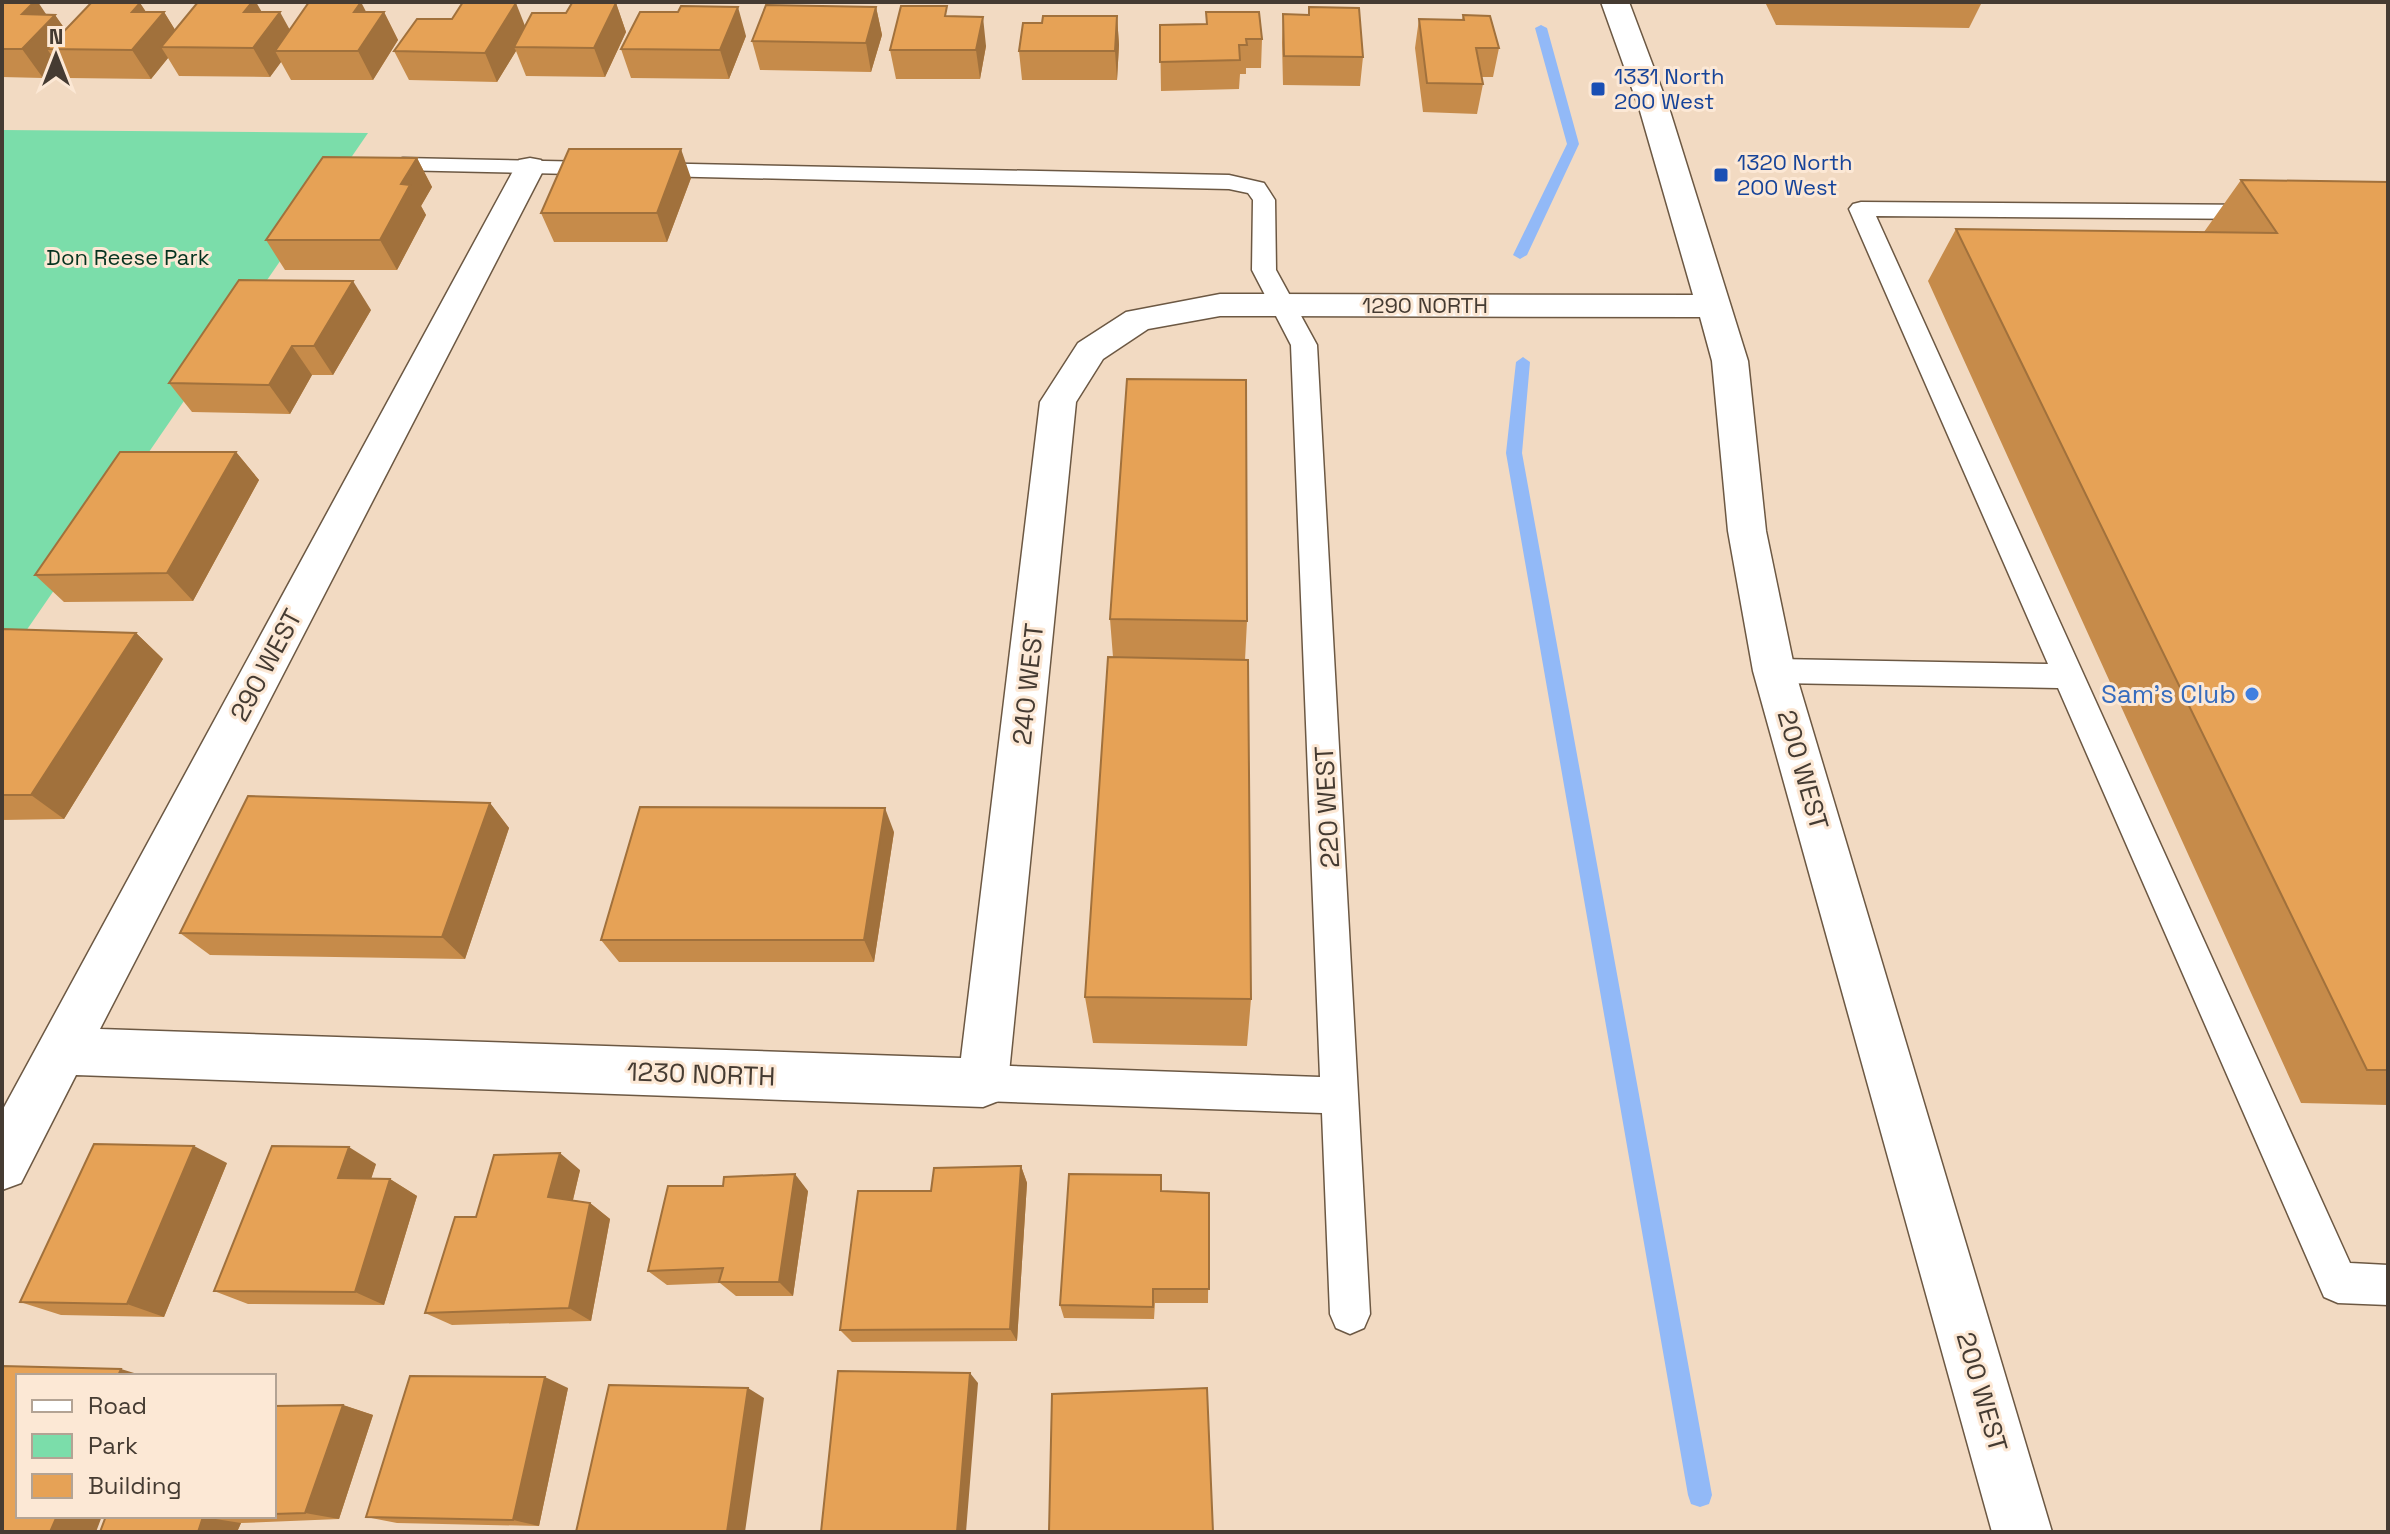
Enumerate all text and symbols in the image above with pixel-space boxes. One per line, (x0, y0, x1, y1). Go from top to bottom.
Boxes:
north arrow (16, 16, 96, 96)
text: N (49, 22, 63, 50)
place label: 1331 North 200 West (1614, 62, 1724, 115)
marker: 1331 North 200 West (1589, 80, 1607, 98)
place label: 1320 North 200 West (1737, 148, 1853, 201)
marker: 1320 North 200 West (1712, 166, 1730, 184)
park label: Don Reese Park (46, 243, 210, 271)
street label: 1290 NORTH (1362, 291, 1488, 319)
street label: 290 WEST (222, 603, 310, 727)
street label: 240 WEST (1005, 621, 1051, 747)
place label: Sam's Club (2101, 677, 2236, 711)
marker: Sam's Club (2243, 685, 2261, 703)
street label: 200 WEST (1770, 706, 1836, 834)
street label: 220 WEST (1307, 745, 1347, 869)
street label: 1230 NORTH (626, 1054, 776, 1094)
street label: 200 WEST (1949, 1328, 2015, 1456)
legend (16, 1374, 276, 1518)
text: Road (88, 1390, 147, 1421)
text: Park (88, 1430, 138, 1461)
text: Building (88, 1470, 182, 1501)

